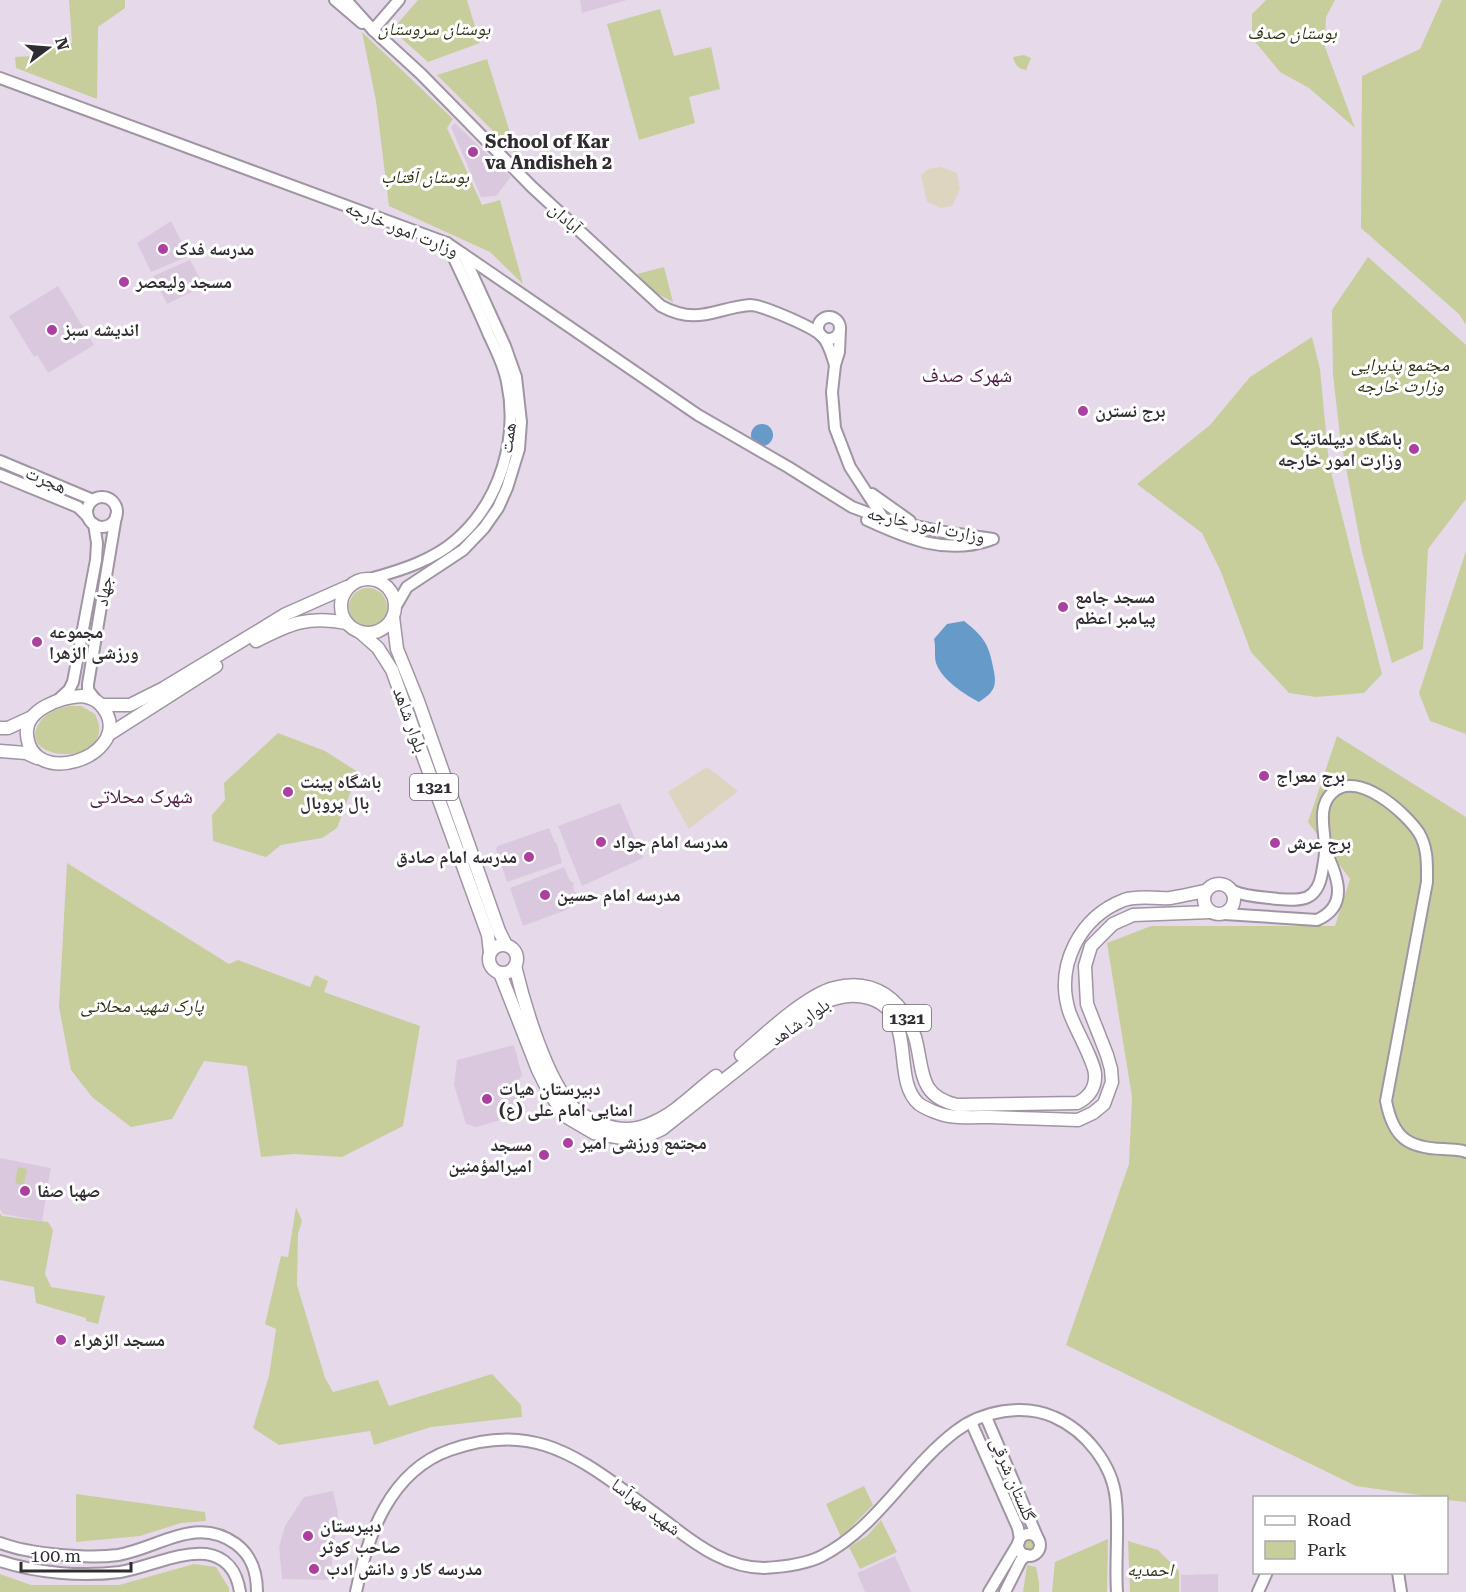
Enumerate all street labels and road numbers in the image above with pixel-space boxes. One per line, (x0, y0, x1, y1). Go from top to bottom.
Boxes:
street label: وزارت امور خارجه (343, 196, 462, 261)
street label: آبادان (544, 198, 586, 239)
street label: همت (495, 421, 520, 455)
street label: هجرت (23, 462, 70, 498)
street label: وزارت امور خارجه (865, 502, 987, 547)
street label: جهاد (91, 574, 117, 608)
street label: بلوار شاهد (389, 684, 432, 755)
road number: 1321 (410, 774, 458, 800)
street label: بلوار شاهد (766, 994, 834, 1050)
road number: 1321 (883, 1005, 931, 1031)
street label: گلستان شرقی (985, 1434, 1041, 1525)
street label: شهید مهرآسا (607, 1474, 685, 1540)

